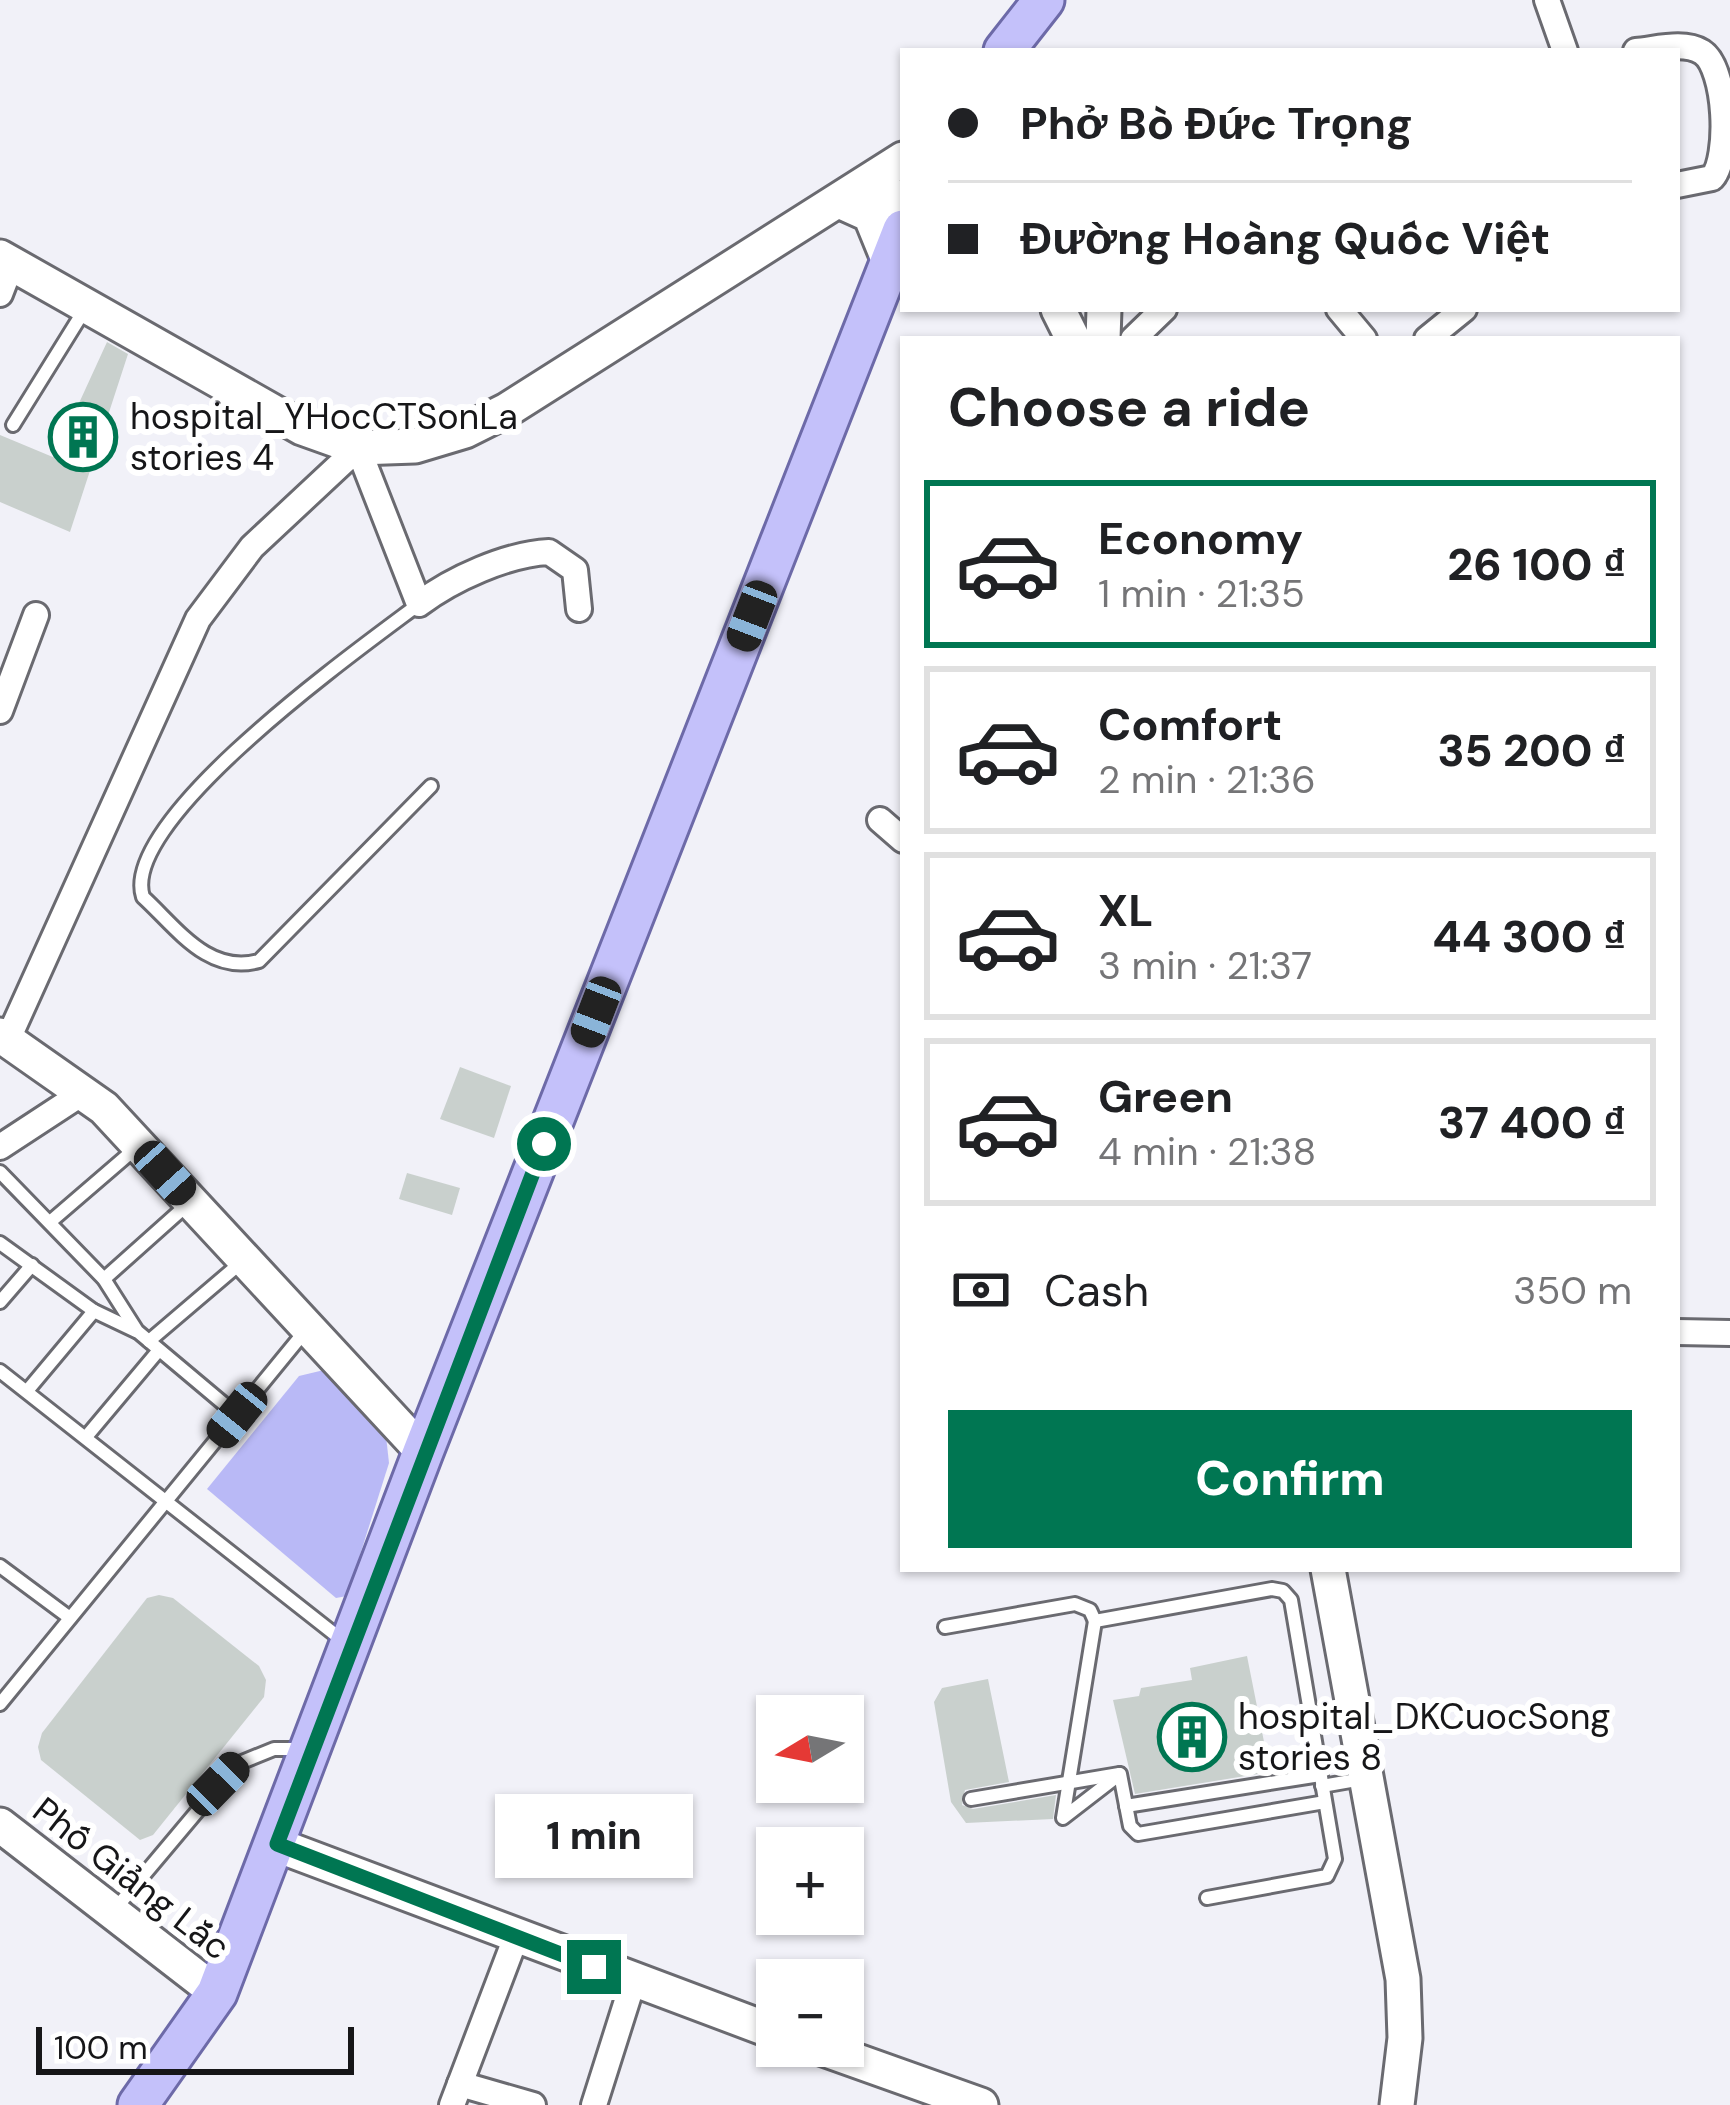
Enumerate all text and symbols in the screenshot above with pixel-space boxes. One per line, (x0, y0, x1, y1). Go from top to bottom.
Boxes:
text: Phở Bò Đức Trọng (1020, 94, 1413, 153)
text: Đường Hoàng Quốc Việt (1020, 209, 1550, 268)
text: Choose a ride (948, 372, 1310, 443)
place label: hospital_YHocCTSonLa stories 4 (130, 393, 518, 481)
building icon: hospital_YHocCTSonLa stories 4 (48, 402, 118, 472)
text: Economy (1098, 509, 1303, 568)
icon: car (954, 510, 1062, 618)
text: 26 100 ₫ (1447, 535, 1626, 594)
text: 1 min · 21:35 (1098, 568, 1305, 619)
car (722, 576, 782, 656)
text: Comfort (1098, 695, 1282, 754)
icon: car (954, 696, 1062, 804)
text: 35 200 ₫ (1437, 721, 1626, 780)
text: 2 min · 21:36 (1098, 754, 1316, 805)
text: XL (1098, 881, 1153, 940)
icon: car (954, 882, 1062, 990)
text: 44 300 ₫ (1432, 907, 1626, 966)
text: 3 min · 21:37 (1098, 940, 1312, 991)
car (566, 972, 626, 1052)
text: Green (1098, 1067, 1233, 1126)
icon: car (954, 1068, 1062, 1176)
text: 37 400 ₫ (1438, 1093, 1626, 1152)
route start (517, 1117, 571, 1171)
text: 4 min · 21:38 (1098, 1126, 1316, 1177)
car (128, 1134, 202, 1212)
icon: cash (948, 1257, 1014, 1323)
text: Cash (1044, 1261, 1149, 1320)
text: 350 m (1513, 1265, 1632, 1316)
car (200, 1376, 274, 1454)
button: Confirm (948, 1410, 1632, 1548)
place label: hospital_DKCuocSong stories 8 (1238, 1693, 1610, 1781)
north arrow (756, 1695, 864, 1803)
map controls (756, 1695, 864, 2067)
building icon: hospital_DKCuocSong stories 8 (1157, 1702, 1227, 1772)
car (180, 1746, 256, 1822)
street label: Phố Giảng Lắc (23, 1787, 240, 1970)
callout: 1 min (495, 1793, 693, 1877)
text: 1 min (546, 1810, 642, 1861)
button: + (756, 1827, 864, 1935)
route end (567, 1940, 621, 1994)
button: − (756, 1959, 864, 2067)
scale bar (36, 2021, 354, 2074)
text: 100 m (54, 2026, 148, 2069)

